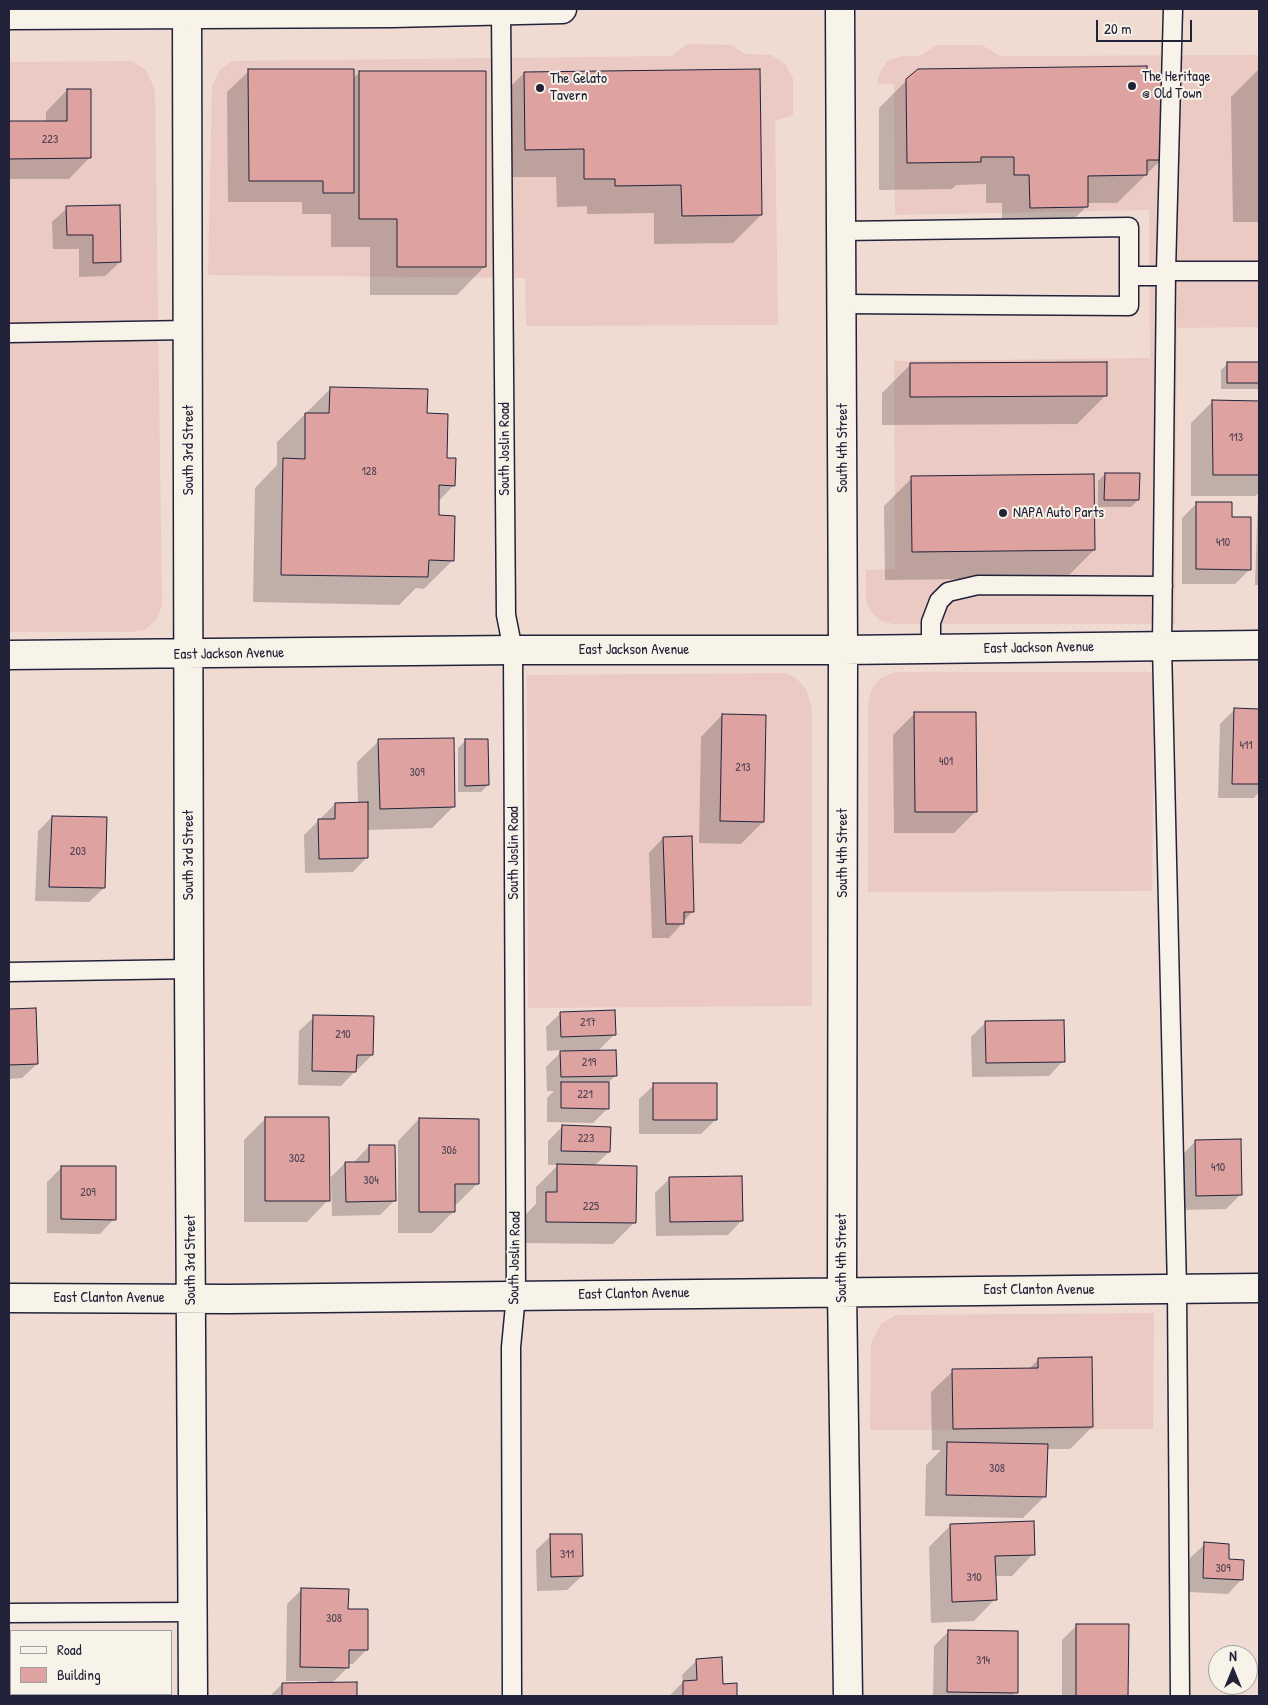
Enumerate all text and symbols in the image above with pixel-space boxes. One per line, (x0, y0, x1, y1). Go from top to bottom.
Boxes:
scale bar (1098, 10, 1194, 42)
text: 20 m (1104, 18, 1131, 39)
place label: The Heritage @ Old Town (1142, 68, 1211, 103)
place label: The Gelato Tavern (550, 70, 607, 105)
marker: The Heritage @ Old Town (1126, 80, 1138, 92)
marker: The Gelato Tavern (534, 82, 546, 94)
house number: 223 (42, 133, 58, 147)
street label: South Joslin Road (496, 402, 514, 496)
street label: South 4th Street (834, 403, 852, 493)
street label: South 3rd Street (180, 405, 198, 495)
house number: 113 (1229, 431, 1243, 445)
house number: 128 (361, 465, 377, 479)
place label: NAPA Auto Parts (1013, 504, 1104, 522)
marker: NAPA Auto Parts (997, 507, 1009, 519)
house number: 410 (1216, 536, 1230, 550)
street label: East Jackson Avenue (984, 638, 1094, 658)
street label: East Jackson Avenue (579, 641, 689, 659)
street label: East Jackson Avenue (174, 644, 284, 664)
house number: 411 (1239, 739, 1253, 753)
house number: 401 (939, 755, 953, 769)
house number: 213 (735, 761, 751, 775)
house number: 309 (409, 766, 425, 780)
street label: South Joslin Road (505, 806, 523, 900)
street label: South 4th Street (834, 808, 852, 898)
street label: South 3rd Street (180, 810, 198, 900)
house number: 203 (70, 845, 86, 859)
house number: 217 (580, 1016, 596, 1030)
house number: 210 (335, 1028, 351, 1042)
house number: 219 (582, 1056, 596, 1070)
house number: 221 (577, 1088, 593, 1102)
house number: 223 (578, 1132, 594, 1146)
house number: 306 (441, 1144, 457, 1158)
house number: 302 (289, 1152, 305, 1166)
house number: 410 (1211, 1161, 1225, 1175)
house number: 304 (363, 1174, 379, 1188)
house number: 209 (80, 1186, 96, 1200)
house number: 225 (583, 1200, 599, 1214)
street label: South Joslin Road (505, 1211, 525, 1305)
street label: South 4th Street (833, 1213, 851, 1303)
street label: South 3rd Street (182, 1215, 200, 1305)
street label: East Clanton Avenue (983, 1281, 1095, 1299)
street label: East Clanton Avenue (578, 1284, 690, 1304)
street label: East Clanton Avenue (53, 1289, 165, 1307)
house number: 308 (989, 1462, 1005, 1476)
house number: 311 (560, 1548, 574, 1562)
house number: 309 (1215, 1562, 1231, 1576)
house number: 310 (966, 1571, 982, 1585)
house number: 308 (326, 1612, 342, 1626)
legend (10, 1630, 172, 1695)
text: Road (57, 1639, 82, 1660)
north arrow (1208, 1645, 1258, 1695)
text: N (1229, 1646, 1237, 1665)
house number: 314 (976, 1654, 990, 1668)
text: Building (57, 1664, 101, 1685)

